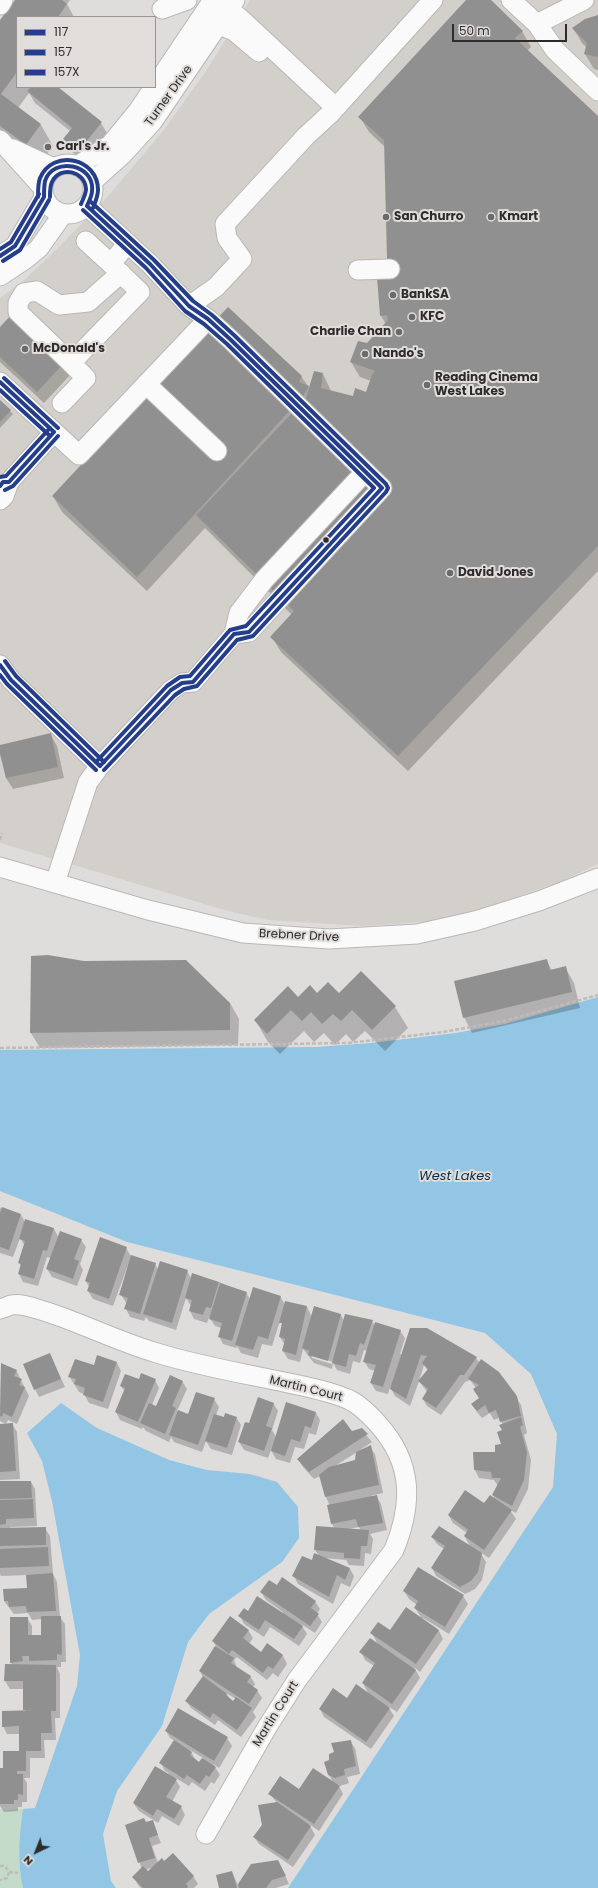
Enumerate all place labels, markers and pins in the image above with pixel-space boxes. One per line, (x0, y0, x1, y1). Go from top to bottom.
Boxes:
place label: Carl's Jr. (56, 140, 109, 154)
marker: Carl's Jr. (43, 142, 53, 152)
place label: San Churro (394, 210, 463, 224)
place label: Kmart (499, 210, 538, 224)
marker: San Churro (381, 212, 391, 222)
marker: Kmart (486, 212, 496, 222)
place label: BankSA (401, 288, 449, 302)
marker: BankSA (388, 290, 398, 300)
place label: KFC (420, 310, 444, 324)
marker: KFC (407, 312, 417, 322)
place label: Charlie Chan (310, 325, 391, 339)
marker: Charlie Chan (394, 327, 404, 337)
place label: McDonald's (33, 342, 105, 356)
marker: McDonald's (20, 344, 30, 354)
place label: Nando's (373, 347, 423, 361)
marker: Nando's (360, 349, 370, 359)
place label: Reading Cinema West Lakes (435, 371, 538, 399)
marker: Reading Cinema West Lakes (422, 380, 432, 390)
unlabelled marker (321, 535, 331, 545)
place label: David Jones (458, 566, 533, 580)
marker: David Jones (445, 568, 455, 578)

